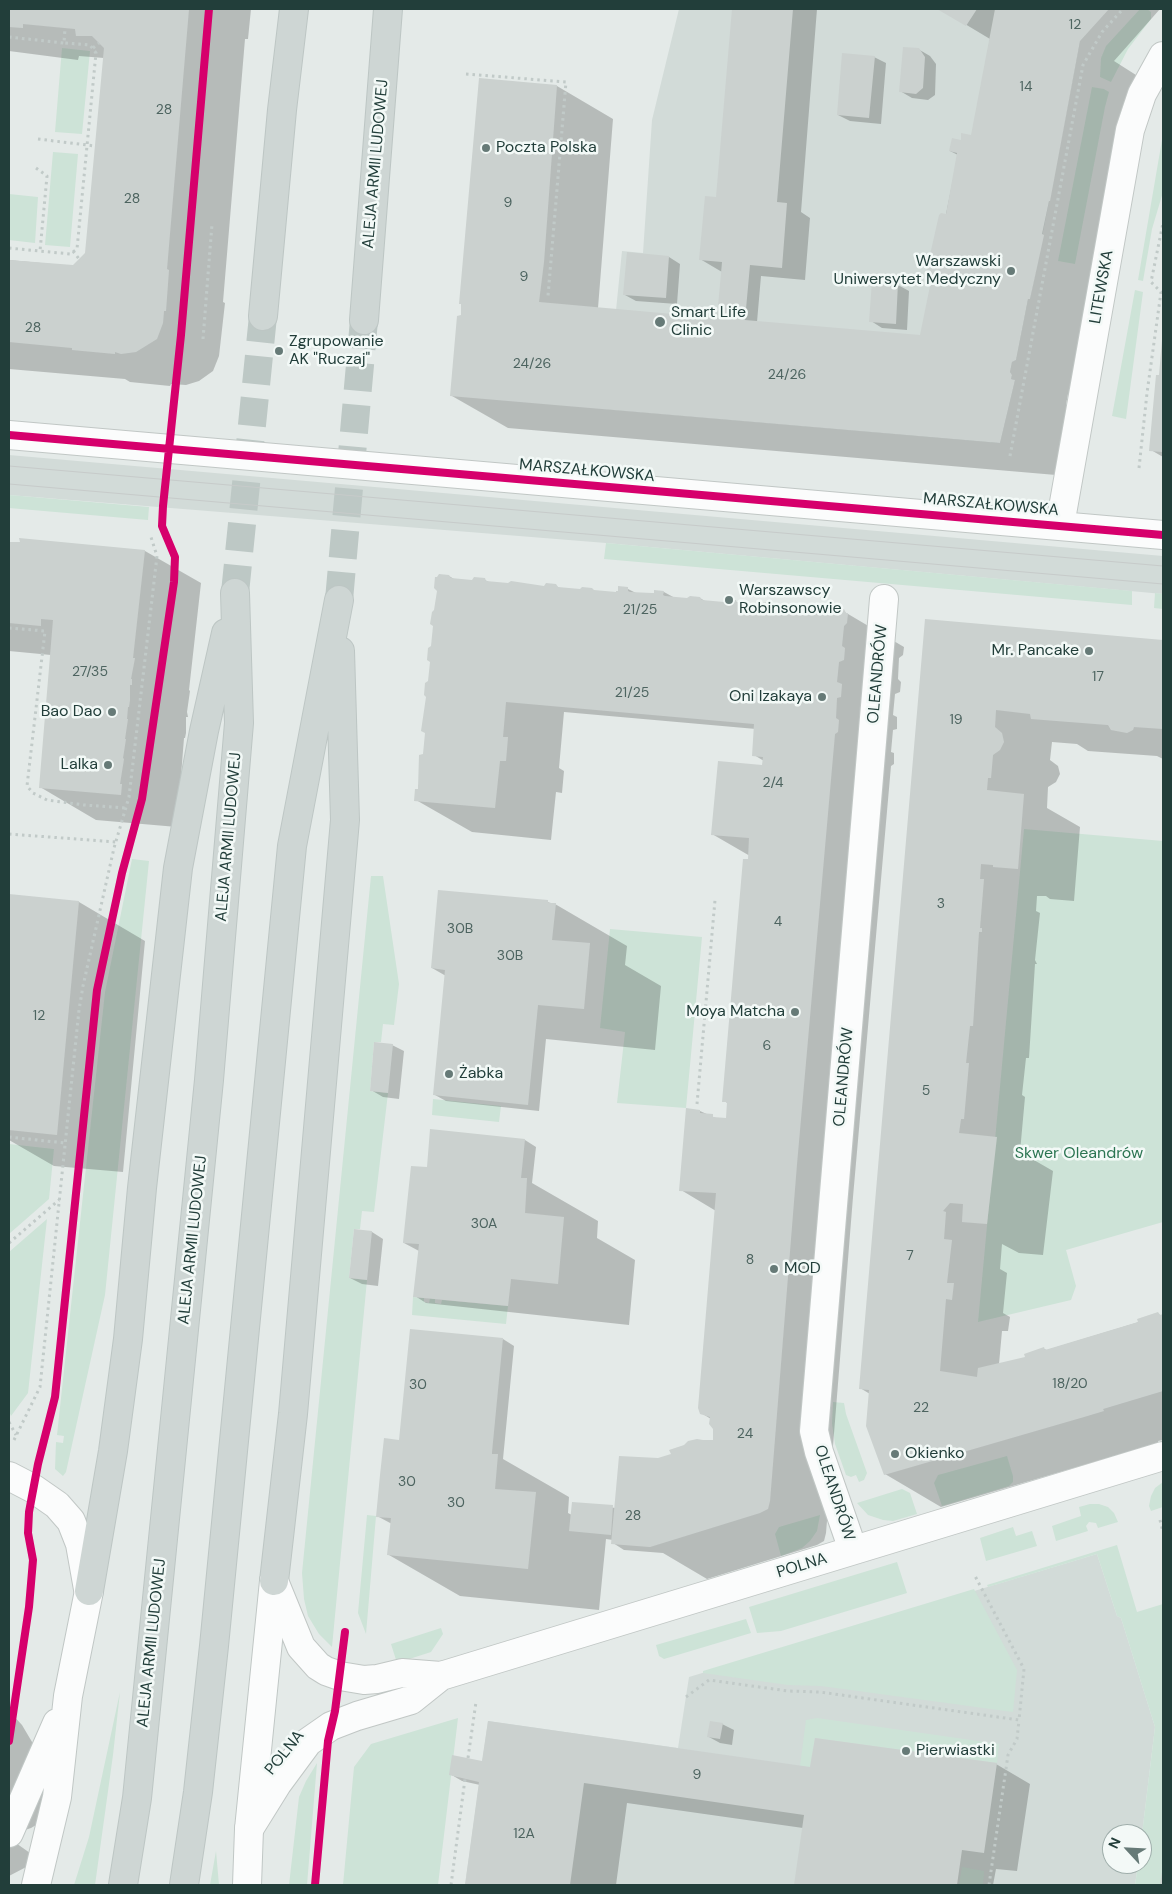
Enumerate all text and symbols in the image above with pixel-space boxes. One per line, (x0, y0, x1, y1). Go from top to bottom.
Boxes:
house number: 12 (1069, 17, 1081, 33)
street label: ALEJA ARMII LUDOWEJ (359, 79, 393, 249)
house number: 14 (1020, 79, 1032, 95)
house number: 28 (156, 102, 172, 118)
place label: Poczta Polska (496, 138, 597, 158)
marker: Poczta Polska (480, 142, 492, 154)
house number: 28 (124, 191, 140, 207)
house number: 9 (504, 195, 512, 211)
street label: LITEWSKA (1086, 249, 1118, 325)
place label: Warszawski Uniwersytet Medyczny (834, 252, 1001, 290)
marker: Warszawski Uniwersytet Medyczny (1005, 265, 1017, 277)
house number: 9 (520, 269, 528, 285)
place label: Smart Life Clinic (671, 303, 746, 341)
marker: Smart Life Clinic (653, 315, 667, 329)
house number: 28 (25, 320, 41, 336)
place label: Zgrupowanie AK "Ruczaj" (289, 332, 384, 370)
marker: Zgrupowanie AK "Ruczaj" (273, 345, 285, 357)
house number: 24/26 (513, 356, 551, 372)
house number: 24/26 (768, 367, 806, 383)
street label: MARSZAŁKOWSKA (518, 456, 656, 486)
street label: MARSZAŁKOWSKA (922, 490, 1060, 520)
place label: Warszawscy Robinsonowie (739, 581, 842, 619)
marker: Warszawscy Robinsonowie (723, 594, 735, 606)
house number: 21/25 (623, 602, 657, 618)
street label: OLEANDRÓW (864, 624, 892, 724)
place label: Mr. Pancake (992, 641, 1079, 661)
marker: Mr. Pancake (1083, 645, 1095, 657)
house number: 27/35 (72, 664, 108, 680)
house number: 17 (1092, 669, 1104, 685)
house number: 21/25 (615, 685, 649, 701)
place label: Oni Izakaya (729, 687, 812, 707)
marker: Oni Izakaya (816, 691, 828, 703)
place label: Bao Dao (41, 702, 102, 722)
marker: Bao Dao (106, 706, 118, 718)
house number: 19 (949, 712, 963, 728)
street label: ALEJA ARMII LUDOWEJ (212, 752, 246, 922)
place label: Lalka (61, 755, 98, 775)
marker: Lalka (102, 759, 114, 771)
house number: 2/4 (762, 775, 784, 791)
house number: 3 (937, 896, 945, 912)
house number: 4 (774, 914, 782, 930)
house number: 30B (447, 921, 473, 937)
house number: 30B (497, 948, 523, 964)
place label: Moya Matcha (686, 1002, 785, 1022)
marker: Moya Matcha (789, 1006, 801, 1018)
house number: 12 (33, 1008, 45, 1024)
street label: OLEANDRÓW (830, 1027, 858, 1127)
house number: 6 (763, 1038, 771, 1054)
place label: Żabka (459, 1064, 503, 1084)
marker: Żabka (443, 1068, 455, 1080)
house number: 5 (922, 1083, 930, 1099)
park label: Skwer Oleandrów (1015, 1144, 1143, 1164)
street label: ALEJA ARMII LUDOWEJ (175, 1155, 211, 1325)
house number: 30A (471, 1216, 497, 1232)
house number: 7 (906, 1248, 914, 1264)
house number: 8 (746, 1252, 754, 1268)
place label: MOD (784, 1259, 821, 1279)
marker: MOD (768, 1263, 780, 1275)
house number: 18/20 (1052, 1376, 1088, 1392)
house number: 30 (409, 1377, 427, 1393)
house number: 22 (913, 1400, 929, 1416)
house number: 24 (737, 1426, 753, 1442)
street label: OLEANDRÓW (809, 1443, 859, 1543)
place label: Okienko (905, 1444, 965, 1464)
marker: Okienko (889, 1448, 901, 1460)
house number: 30 (398, 1474, 416, 1490)
house number: 30 (447, 1495, 465, 1511)
house number: 28 (625, 1508, 641, 1524)
street label: POLNA (774, 1549, 830, 1583)
street label: ALEJA ARMII LUDOWEJ (134, 1558, 170, 1728)
street label: POLNA (261, 1727, 309, 1779)
place label: Pierwiastki (916, 1741, 995, 1761)
marker: Pierwiastki (900, 1745, 912, 1757)
house number: 9 (693, 1767, 701, 1783)
north arrow (1102, 1824, 1152, 1874)
house number: 12A (513, 1826, 535, 1842)
text: N (1104, 1835, 1125, 1852)

